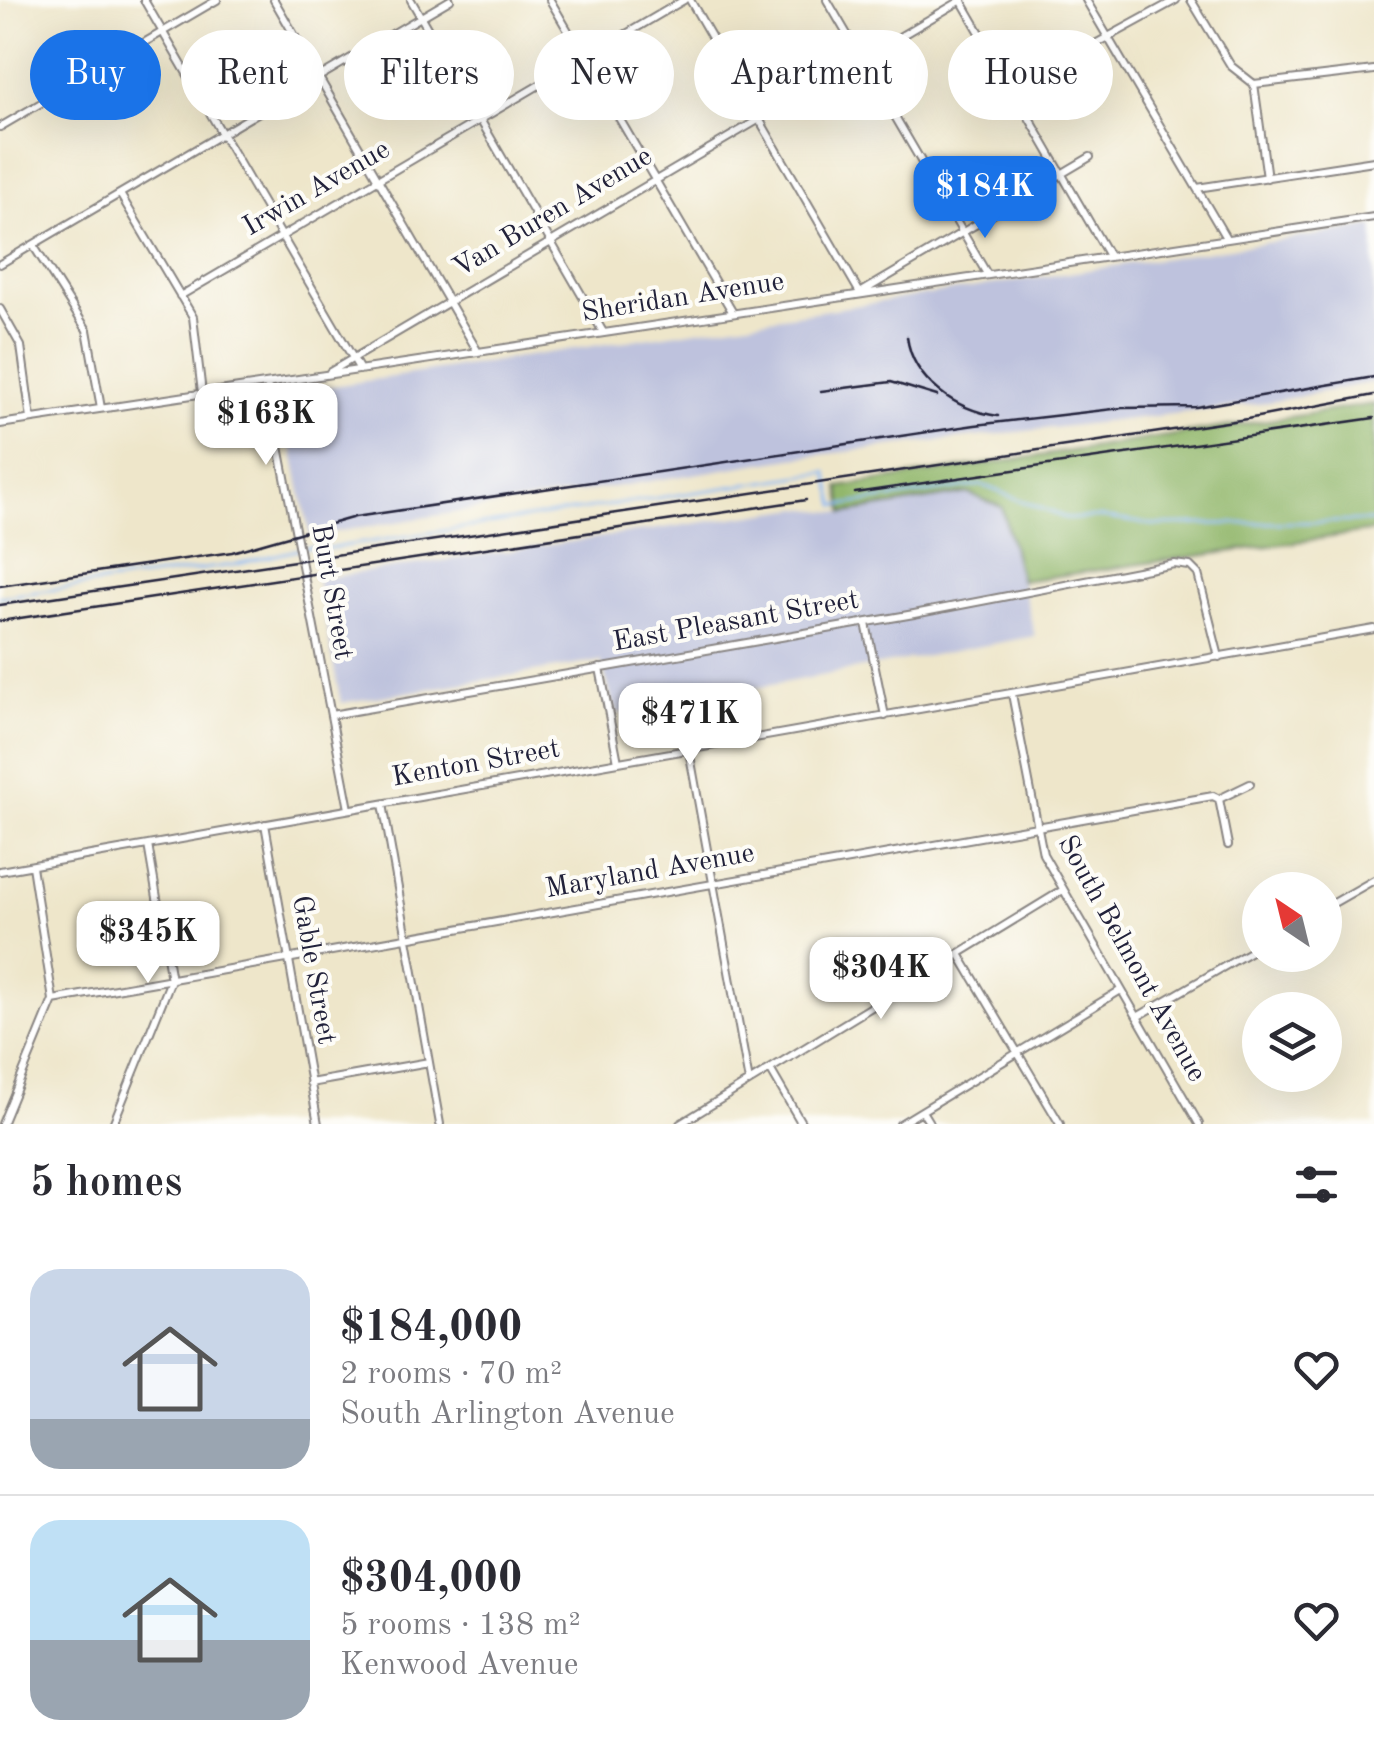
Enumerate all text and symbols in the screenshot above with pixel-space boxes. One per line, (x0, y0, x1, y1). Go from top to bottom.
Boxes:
chip: Buy (30, 30, 161, 120)
chip: Rent (181, 30, 324, 120)
chip: Filters (344, 30, 514, 120)
chip: New (534, 30, 674, 120)
chip: Apartment (694, 30, 928, 120)
chip: House (948, 30, 1113, 120)
street label: Irwin Avenue (239, 136, 395, 242)
street label: Van Buren Avenue (449, 143, 657, 283)
pin: $184K (915, 156, 1055, 241)
text: $184K (936, 172, 1034, 204)
street label: Sheridan Avenue (580, 268, 786, 328)
pin: $163K (196, 383, 336, 468)
text: $163K (217, 399, 315, 431)
street label: Burt Street (305, 522, 357, 662)
street label: East Pleasant Street (611, 587, 861, 657)
pin: $471K (620, 683, 760, 768)
text: $471K (641, 699, 739, 731)
street label: Kenton Street (390, 735, 562, 793)
street label: South Belmont Avenue (1052, 831, 1210, 1087)
street label: Maryland Avenue (543, 840, 757, 904)
north arrow (1242, 872, 1342, 972)
map controls (1242, 872, 1342, 1092)
street label: Gable Street (286, 893, 340, 1047)
pin: $345K (78, 901, 218, 986)
text: $345K (99, 917, 197, 949)
pin: $304K (811, 937, 951, 1022)
text: $304K (832, 953, 930, 985)
button: layers (1242, 992, 1342, 1092)
icon: filters (1289, 1157, 1344, 1212)
text: 5 homes (30, 1163, 182, 1205)
text: $184,000 (340, 1308, 522, 1350)
icon: home (110, 1309, 230, 1429)
icon: heart (1289, 1342, 1344, 1397)
text: 2 rooms · 70 m² (340, 1359, 562, 1391)
text: South Arlington Avenue (340, 1399, 675, 1431)
text: $304,000 (340, 1559, 522, 1601)
icon: home (110, 1560, 230, 1680)
icon: heart (1289, 1593, 1344, 1648)
text: 5 rooms · 138 m² (340, 1610, 581, 1642)
text: Kenwood Avenue (340, 1650, 579, 1682)

